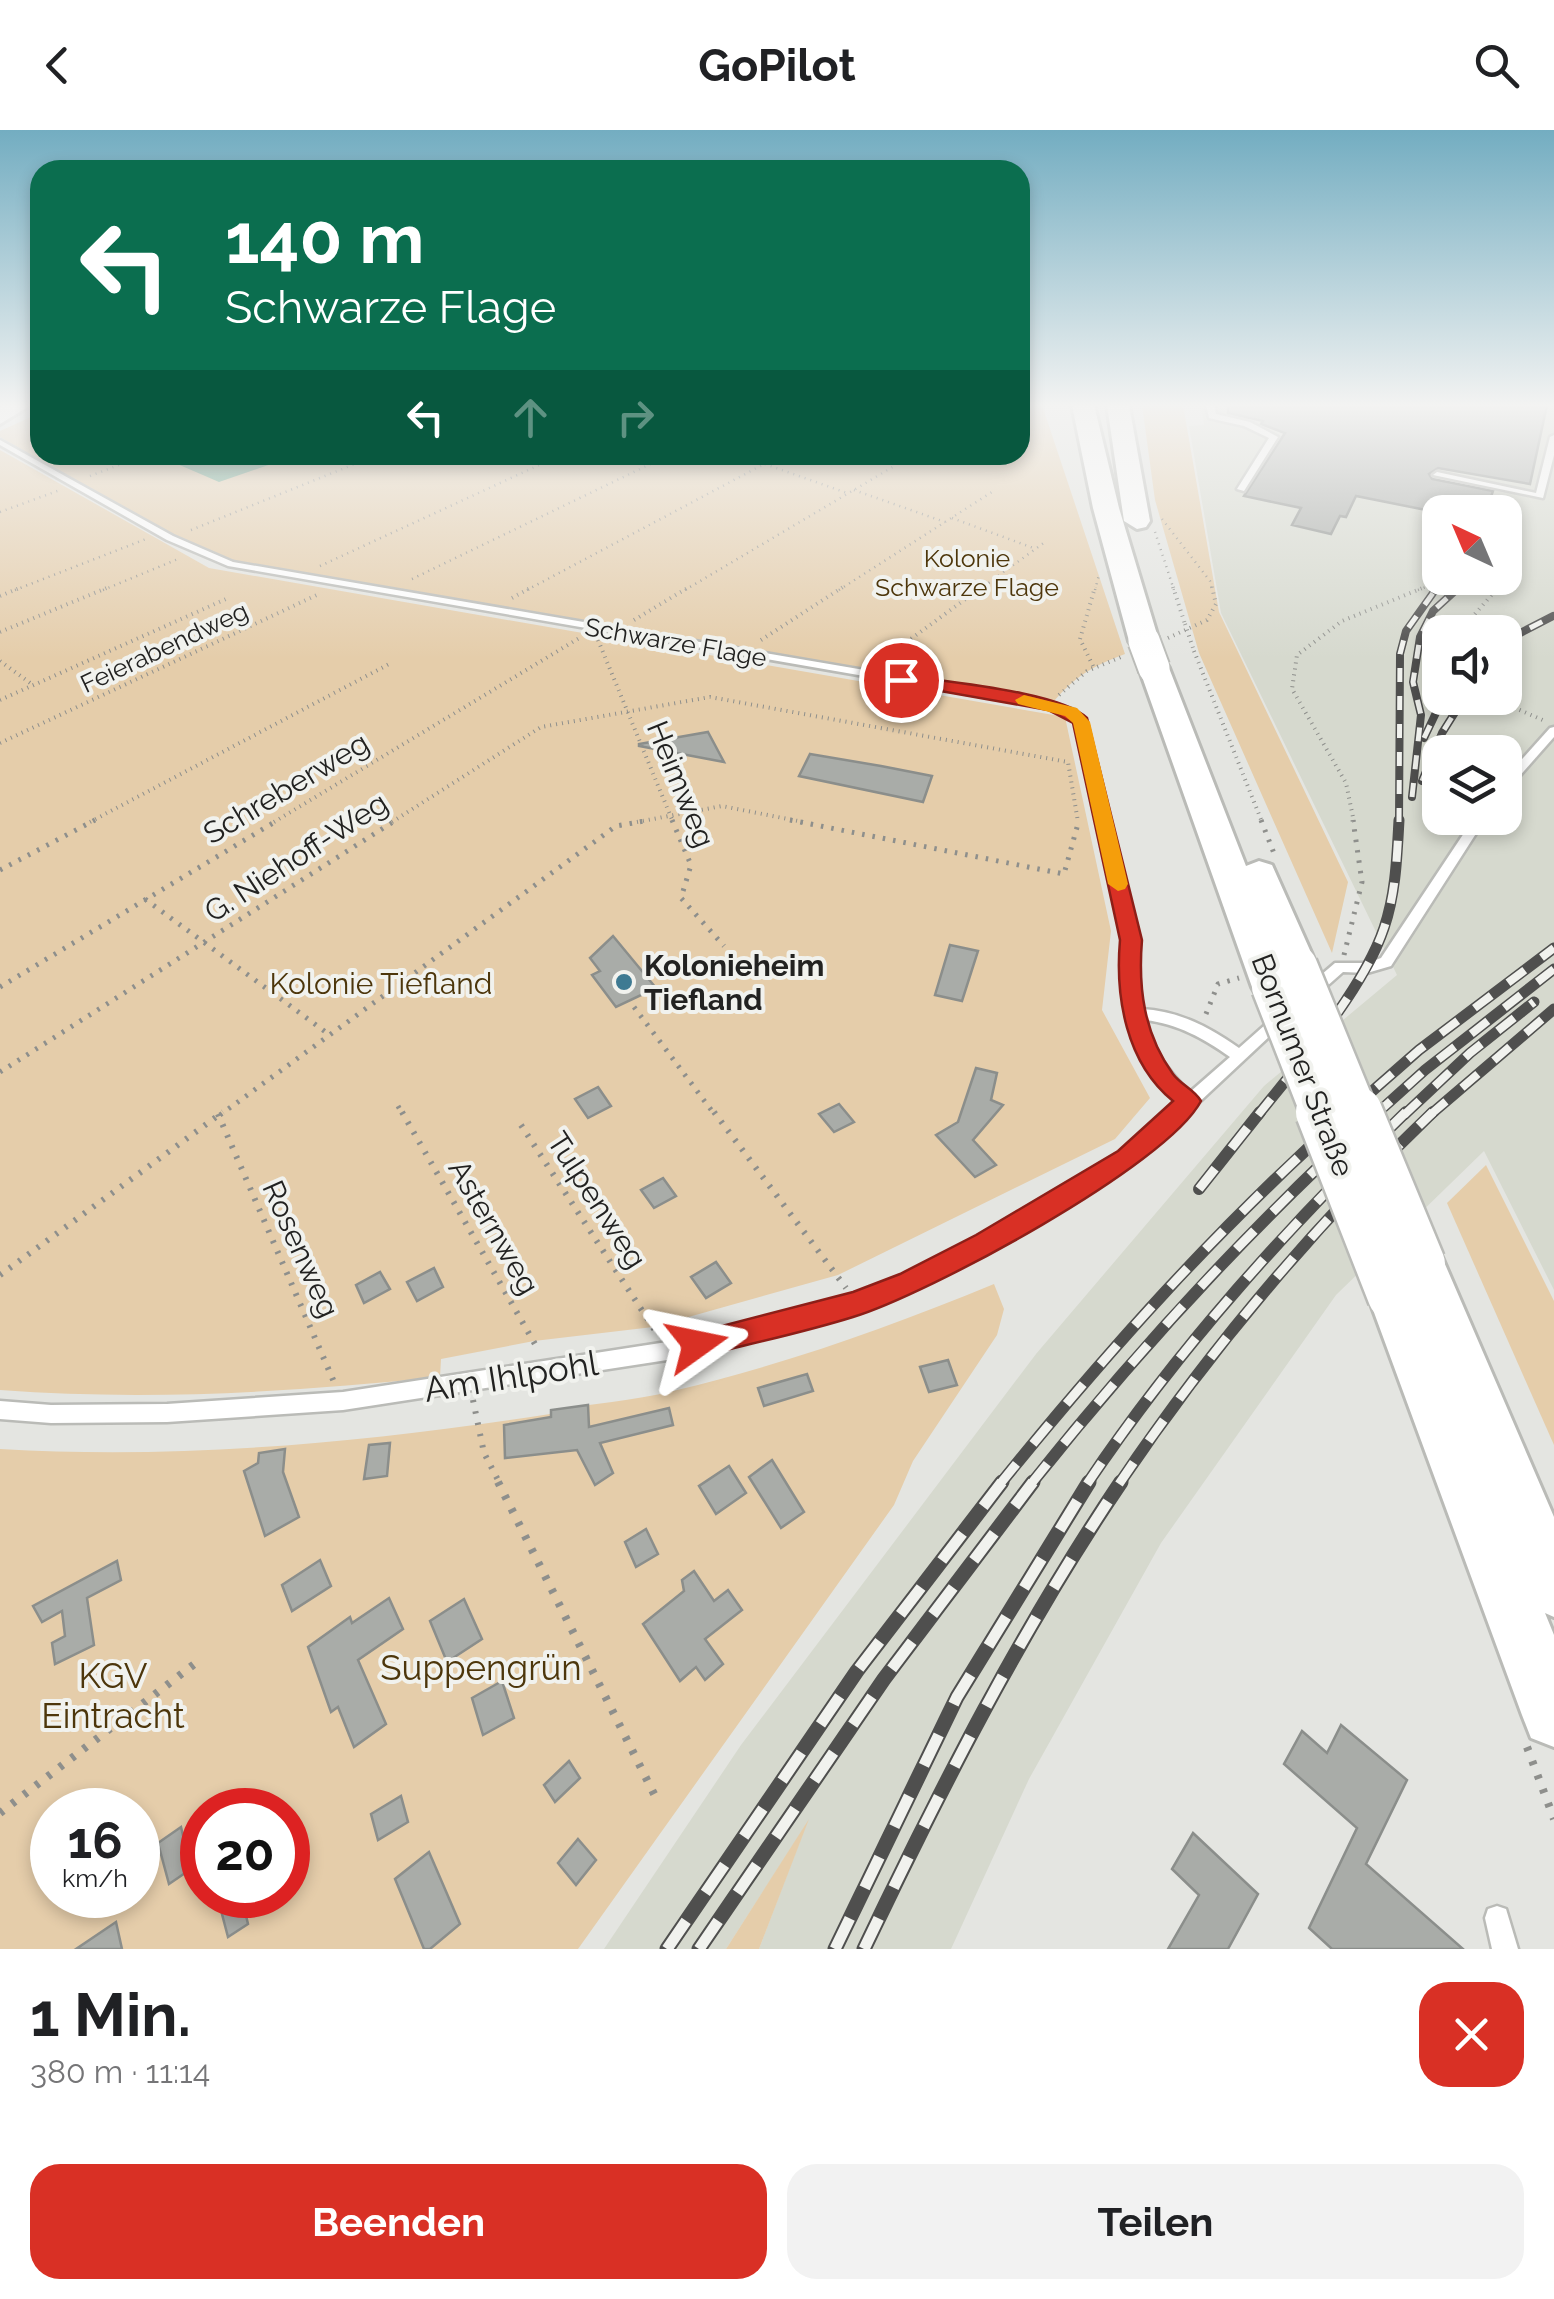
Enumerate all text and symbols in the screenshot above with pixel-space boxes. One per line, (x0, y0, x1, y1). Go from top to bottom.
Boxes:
icon: back (30, 38, 85, 93)
icon: search (1469, 38, 1524, 93)
text: GoPilot (698, 39, 856, 92)
text: 140 m (225, 197, 425, 279)
icon: left (60, 200, 190, 330)
text: Schwarze Flage (225, 281, 556, 334)
icon: left (398, 390, 453, 445)
icon: ahead (503, 390, 558, 445)
icon: right (608, 390, 663, 445)
north arrow (1422, 495, 1522, 595)
map controls (1422, 495, 1522, 835)
park label: Kolonie Schwarze Flage (875, 543, 1059, 602)
street label: Feierabendweg (76, 595, 252, 699)
street label: Schwarze Flage (583, 611, 769, 673)
button: sound (1422, 615, 1522, 715)
pin (859, 638, 944, 723)
icon: arrive (874, 653, 929, 708)
street label: Heimweg (640, 716, 722, 852)
street label: Schreberweg (197, 725, 375, 851)
button: layers (1422, 735, 1522, 835)
street label: G. Niehoff-Weg (198, 785, 394, 929)
place label: Kolonieheim Tiefland (644, 948, 824, 1017)
street label: Bornumer Straße (1245, 949, 1361, 1181)
park label: Kolonie Tiefland (270, 966, 492, 1001)
marker: Kolonieheim Tiefland (613, 971, 635, 993)
street label: Tulpenweg (540, 1125, 654, 1275)
street label: Asternweg (441, 1153, 547, 1301)
street label: Rosenweg (255, 1175, 347, 1323)
position arrow (645, 1292, 749, 1396)
street label: Am Ihlpohl (421, 1342, 601, 1410)
park label: Suppengrün (380, 1647, 582, 1688)
park label: KGV Eintracht (41, 1655, 185, 1736)
speed limit sign: 20 (180, 1788, 310, 1918)
text: 16 (67, 1811, 123, 1870)
text: km/h (62, 1863, 128, 1893)
text: 1 Min. (30, 1980, 191, 2050)
button: close (1419, 1982, 1524, 2087)
text: 380 m · 11:14 (30, 2053, 210, 2090)
button: Beenden (30, 2164, 767, 2279)
button: Teilen (787, 2164, 1524, 2279)

